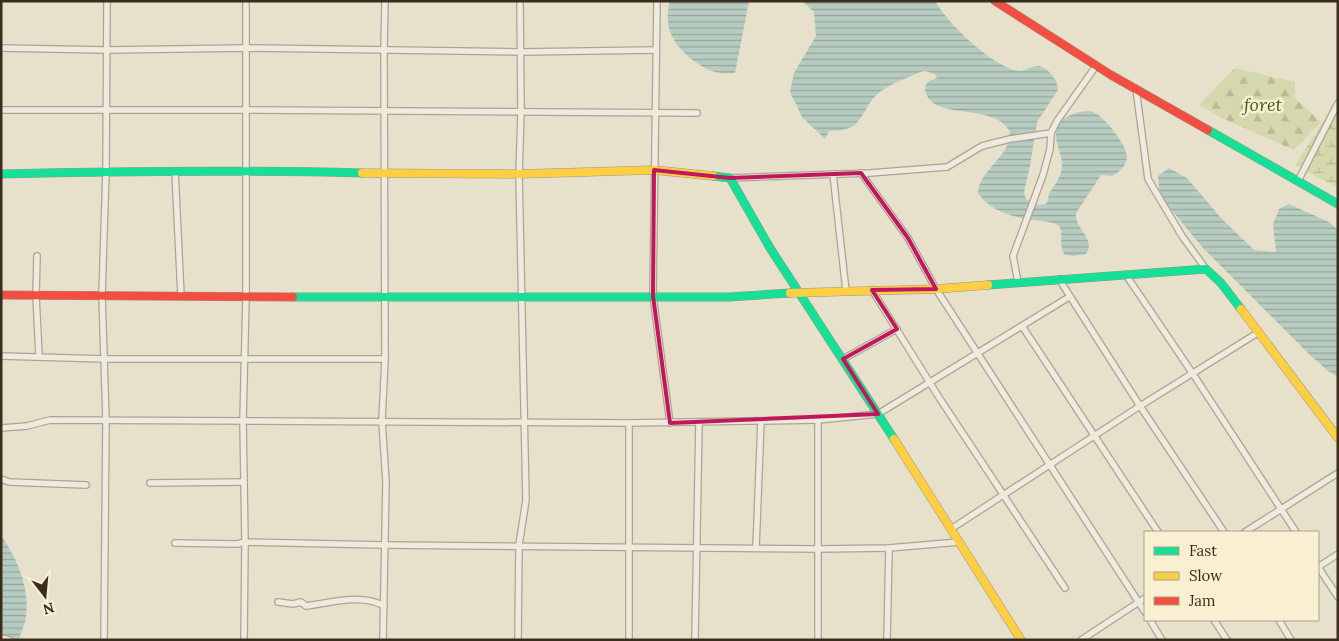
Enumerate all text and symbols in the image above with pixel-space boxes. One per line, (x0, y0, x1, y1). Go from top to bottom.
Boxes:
park label: foret (1241, 93, 1283, 116)
legend (1144, 531, 1319, 621)
text: Fast (1189, 541, 1217, 560)
text: Slow (1189, 566, 1222, 585)
north arrow (20, 571, 70, 621)
text: Jam (1188, 591, 1216, 610)
text: N (41, 598, 56, 619)

